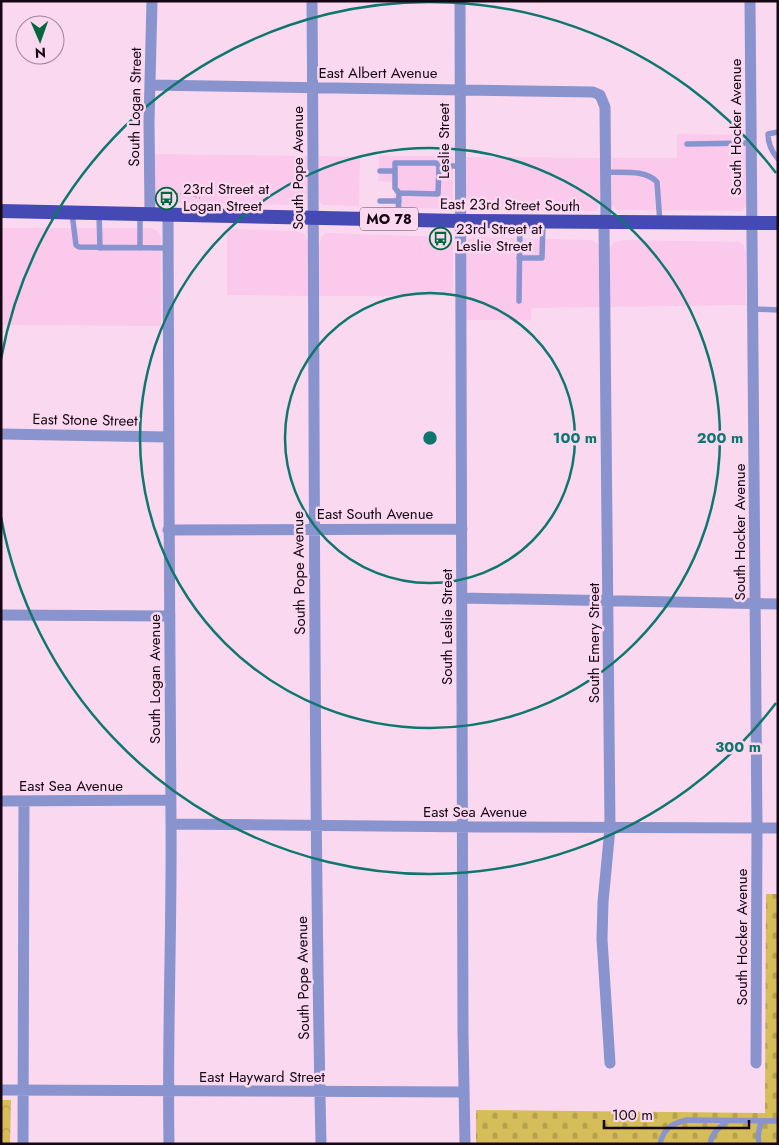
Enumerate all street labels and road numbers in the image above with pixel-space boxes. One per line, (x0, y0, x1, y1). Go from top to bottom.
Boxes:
street label: South Logan Street (123, 47, 147, 167)
street label: South Hocker Avenue (725, 58, 747, 195)
street label: East Albert Avenue (318, 62, 438, 84)
street label: Leslie Street (433, 103, 455, 179)
street label: South Pope Avenue (287, 106, 309, 230)
street label: East 23rd Street South (440, 193, 580, 217)
road number: MO 78 (360, 208, 418, 230)
street label: East Stone Street (32, 408, 138, 432)
street label: South Hocker Avenue (729, 463, 751, 600)
street label: East South Avenue (317, 503, 434, 525)
street label: South Pope Avenue (287, 511, 311, 635)
street label: South Leslie Street (436, 569, 458, 685)
street label: South Emery Street (583, 582, 605, 703)
street label: South Logan Avenue (144, 614, 166, 744)
street label: East Sea Avenue (19, 775, 123, 797)
street label: East Sea Avenue (423, 801, 527, 823)
street label: South Hocker Avenue (731, 868, 753, 1005)
street label: South Pope Avenue (291, 916, 315, 1040)
street label: East Hayward Street (199, 1066, 325, 1088)

